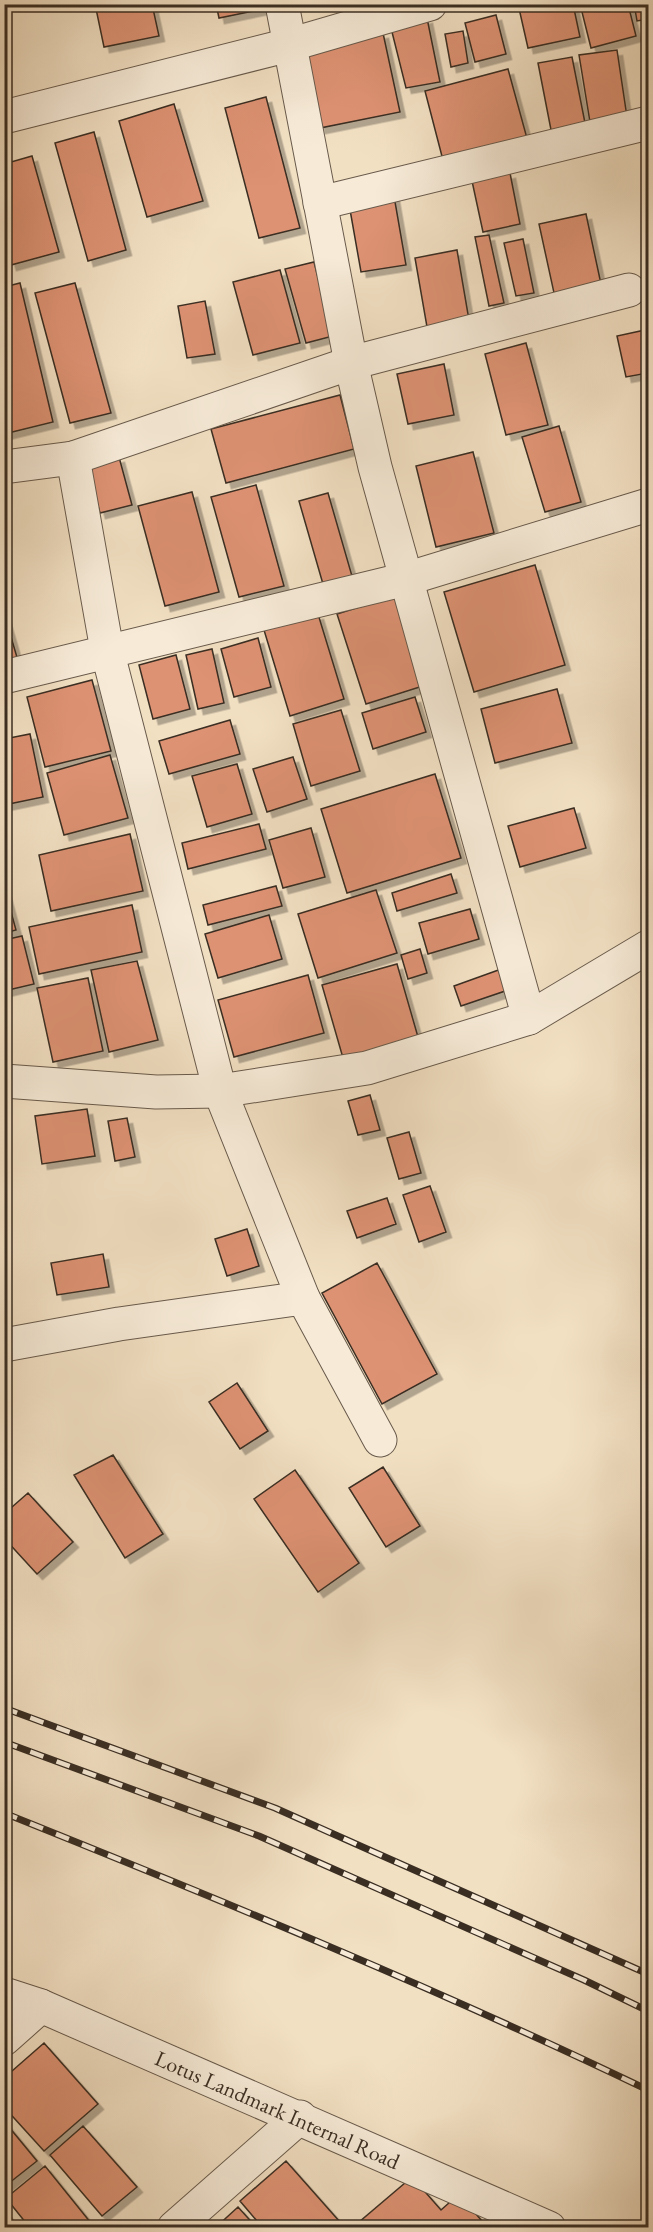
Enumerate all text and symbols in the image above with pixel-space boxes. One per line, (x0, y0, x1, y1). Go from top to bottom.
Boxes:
street label: Lotus Landmark Internal Road (151, 2043, 405, 2176)

